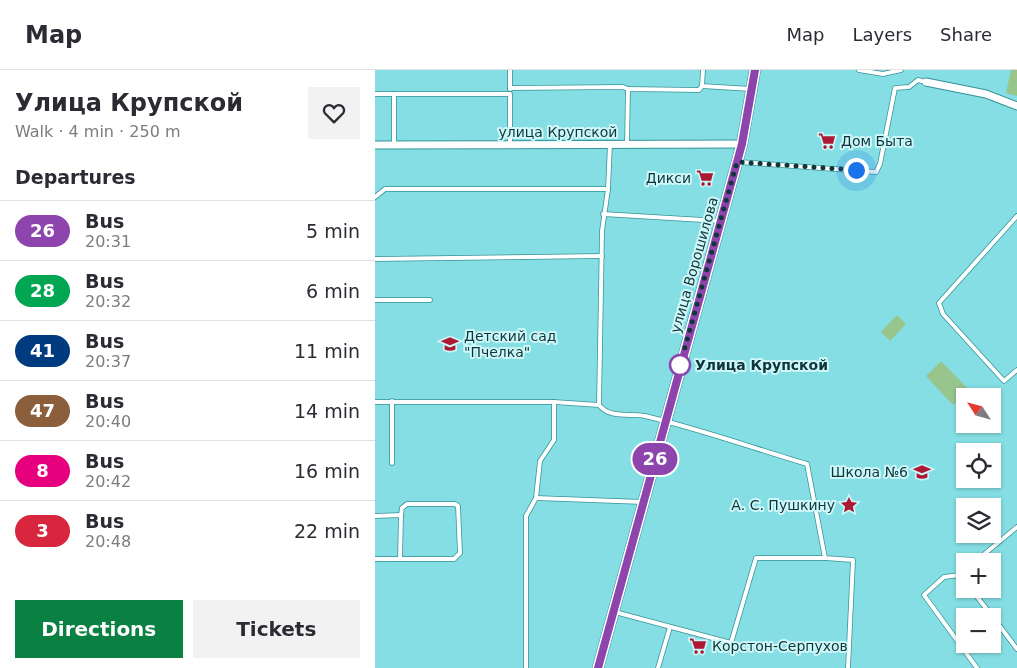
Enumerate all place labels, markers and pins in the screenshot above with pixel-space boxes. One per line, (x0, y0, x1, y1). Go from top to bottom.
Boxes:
supermarket icon: Дом Быта (817, 131, 837, 151)
place label: Дом Быта (841, 133, 913, 149)
supermarket icon: Дикси (695, 168, 715, 188)
place label: Дикси (646, 170, 691, 186)
place label: Детский сад "Пчелка" (464, 328, 556, 360)
school or university icon: Детский сад "Пчелка" (440, 334, 460, 354)
marker: Улица Крупской (669, 354, 691, 376)
place label: Улица Крупской (695, 357, 828, 373)
school or university icon: Школа №6 (912, 462, 932, 482)
place label: Школа №6 (831, 464, 908, 480)
place icon: А. С. Пушкину (839, 495, 859, 515)
place label: А. С. Пушкину (731, 497, 835, 513)
supermarket icon: Корстон-Серпухов (688, 636, 708, 656)
place label: Корстон-Серпухов (712, 638, 848, 654)

